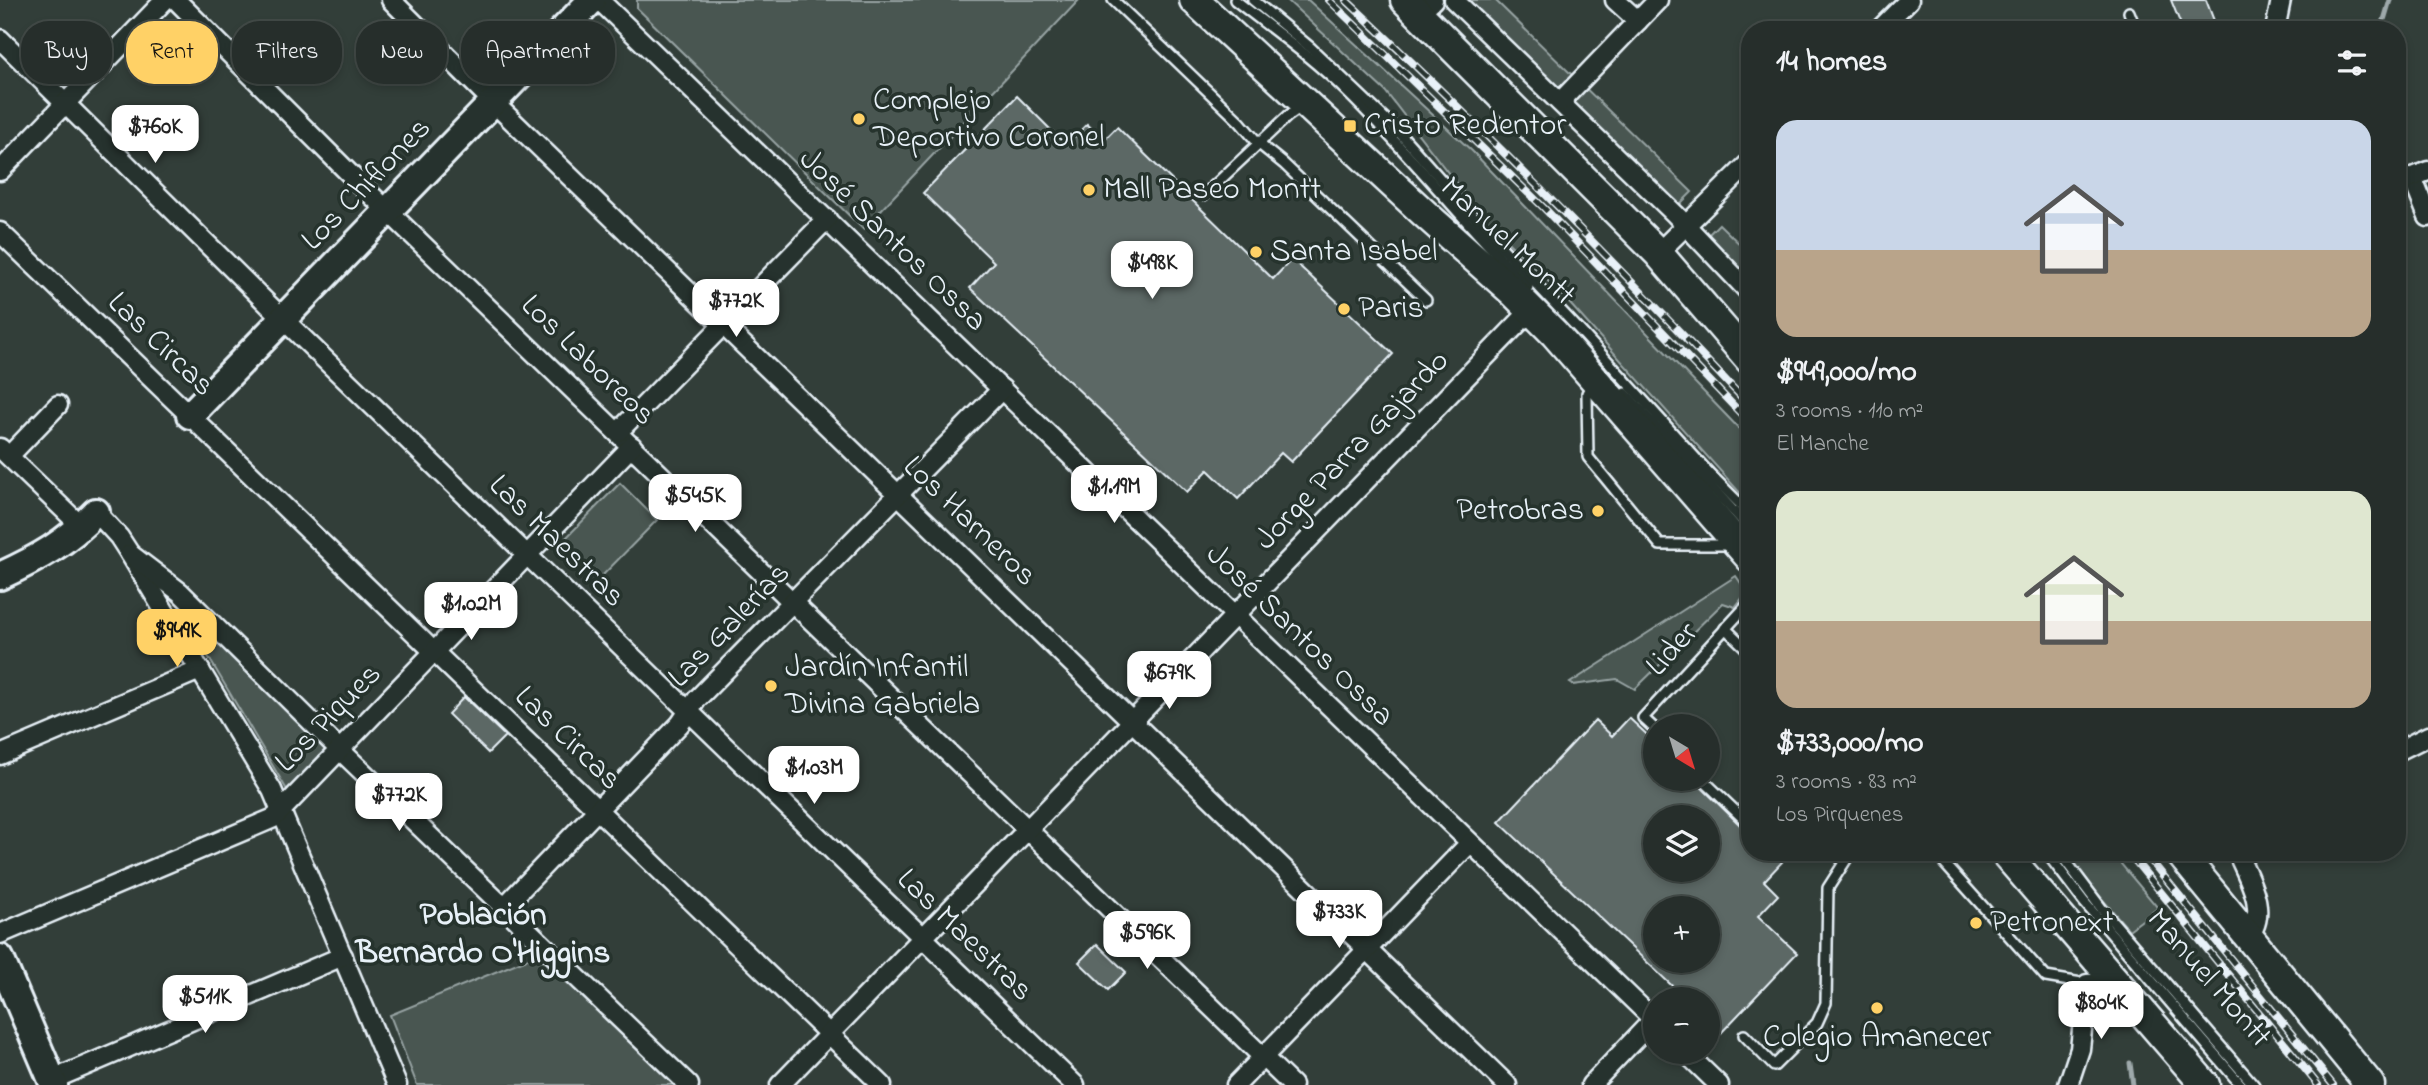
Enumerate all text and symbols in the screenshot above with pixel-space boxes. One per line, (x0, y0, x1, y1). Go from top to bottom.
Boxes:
chip: Buy (21, 21, 112, 84)
chip: Rent (126, 21, 218, 84)
chip: Filters (232, 21, 342, 84)
chip: New (356, 21, 447, 84)
chip: Apartment (461, 21, 615, 84)
text: 14 homes (1776, 41, 1887, 85)
icon: filters (2333, 44, 2371, 82)
place label: Complejo Deportivo Coronel (872, 78, 1105, 162)
place label: Cristo Redentor (1364, 103, 1566, 150)
pin: $760K (106, 106, 204, 165)
street label: Los Chiflones (291, 107, 443, 263)
text: $760K (128, 111, 182, 144)
marker: Complejo Deportivo Coronel (851, 111, 867, 127)
marker: Cristo Redentor (1342, 118, 1358, 134)
street label: José Santos Ossa (787, 138, 997, 344)
street label: Manuel Montt (1428, 166, 1586, 318)
icon: home (2011, 166, 2137, 292)
place label: Mall Paseo Montt (1103, 167, 1321, 214)
marker: Mall Paseo Montt (1081, 182, 1097, 198)
place label: Santa Isabel (1270, 229, 1437, 276)
pin: $498K (1103, 242, 1201, 301)
marker: Santa Isabel (1248, 244, 1264, 260)
text: $498K (1127, 247, 1177, 280)
pin: $772K (687, 280, 785, 339)
street label: Las Circas (95, 281, 225, 409)
street label: Los Laboreos (509, 284, 665, 438)
text: $772K (708, 285, 764, 318)
place label: Paris (1358, 286, 1424, 333)
marker: Paris (1336, 301, 1352, 317)
street label: Jorge Parra Gajardo (1245, 340, 1461, 562)
text: $949,000/mo (1776, 351, 1917, 395)
text: 3 rooms · 110 m² (1776, 395, 1923, 428)
text: El Manche (1776, 428, 1869, 461)
street label: Los Harneros (891, 446, 1047, 598)
street label: Las Maestras (477, 464, 635, 620)
pin: $1.19M (1057, 466, 1171, 525)
text: $1.19M (1087, 471, 1141, 504)
pin: $545K (646, 475, 744, 534)
text: $545K (665, 480, 725, 513)
place label: Petrobras (1456, 488, 1584, 535)
marker: Petrobras (1590, 503, 1606, 519)
street label: José Santos Ossa (1194, 533, 1404, 739)
icon: home (2011, 537, 2137, 663)
street label: Las Galerías (658, 552, 802, 700)
pin: $1.02M (414, 582, 528, 642)
text: $1.02M (440, 588, 502, 621)
pin: $949K (128, 610, 226, 669)
street label: Lider (1636, 612, 1711, 688)
text: $949K (153, 615, 201, 648)
place label: Jardín Infantil Divina Gabriela (784, 645, 980, 729)
pin: $679K (1120, 652, 1218, 711)
street label: Los Piques (264, 653, 394, 785)
text: $679K (1143, 657, 1195, 690)
street label: Las Circas (502, 675, 632, 803)
marker: Jardín Infantil Divina Gabriela (763, 678, 779, 694)
north arrow (1643, 714, 1720, 791)
map controls (1643, 714, 1720, 1064)
text: $733,000/mo (1776, 722, 1924, 766)
pin: $1.03M (757, 746, 871, 806)
text: $1.03M (784, 752, 844, 785)
text: 3 rooms · 83 m² (1776, 766, 1917, 799)
pin: $772K (350, 774, 448, 833)
text: $772K (371, 779, 427, 812)
text: Los Pirquenes (1776, 799, 1903, 832)
button: layers (1643, 805, 1720, 882)
street label: Las Maestras (885, 858, 1043, 1014)
pin: $733K (1290, 890, 1388, 950)
district label: Población Bernardo O'Higgins (354, 892, 610, 979)
text: $733K (1312, 896, 1366, 929)
button: + (1643, 896, 1720, 973)
street label: Manuel Montt (2134, 899, 2282, 1059)
place label: Petronext (1990, 900, 2114, 947)
pin: $596K (1098, 912, 1196, 971)
marker: Petronext (1968, 915, 1984, 931)
text: $596K (1119, 917, 1175, 950)
pin: $511K (156, 976, 254, 1035)
text: $511K (179, 981, 231, 1014)
pin: $804K (2052, 982, 2150, 1041)
button: − (1643, 987, 1720, 1064)
text: $804K (2074, 987, 2128, 1020)
marker: Colegio Amanecer (1869, 1000, 1885, 1016)
place label: Colegio Amanecer (1763, 1015, 1991, 1062)

